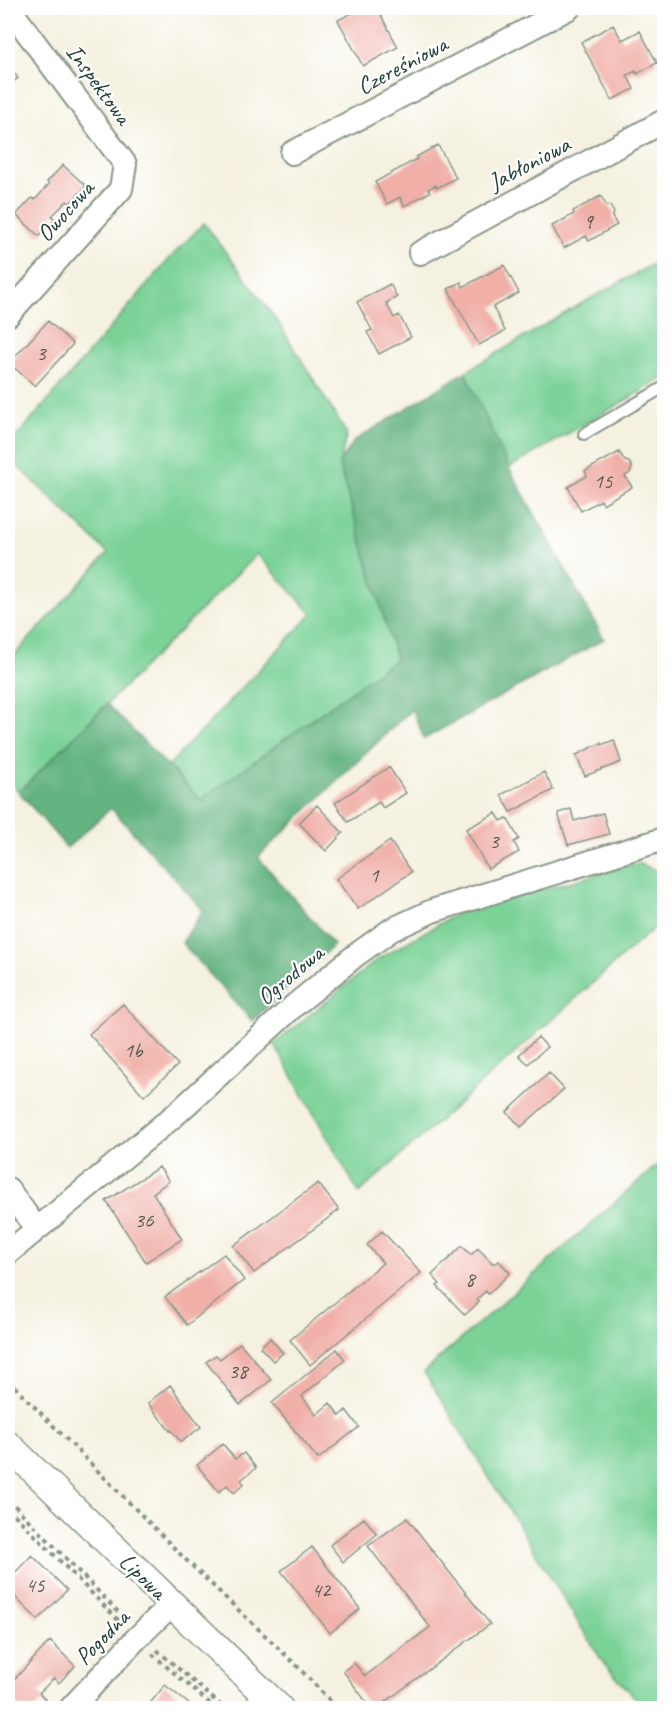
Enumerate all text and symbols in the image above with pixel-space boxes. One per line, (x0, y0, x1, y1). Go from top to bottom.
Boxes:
street label: Czereśniowa (352, 28, 454, 101)
street label: Inspektowa (60, 38, 140, 132)
street label: Jabłoniowa (482, 128, 576, 198)
street label: Owocowa (30, 173, 102, 248)
house number: 9 (583, 208, 594, 234)
house number: 3 (36, 340, 47, 366)
house number: 15 (594, 468, 614, 494)
house number: 3 (489, 828, 500, 854)
house number: 1 (369, 862, 380, 888)
street label: Ogrodowa (250, 937, 331, 1012)
house number: 1b (124, 1037, 144, 1063)
house number: 36 (135, 1207, 154, 1233)
house number: 8 (465, 1266, 477, 1292)
house number: 38 (229, 1358, 250, 1384)
street label: Lipowa (113, 1546, 175, 1607)
house number: 45 (26, 1572, 46, 1598)
house number: 42 (312, 1577, 332, 1603)
street label: Pogodna (68, 1601, 137, 1671)

